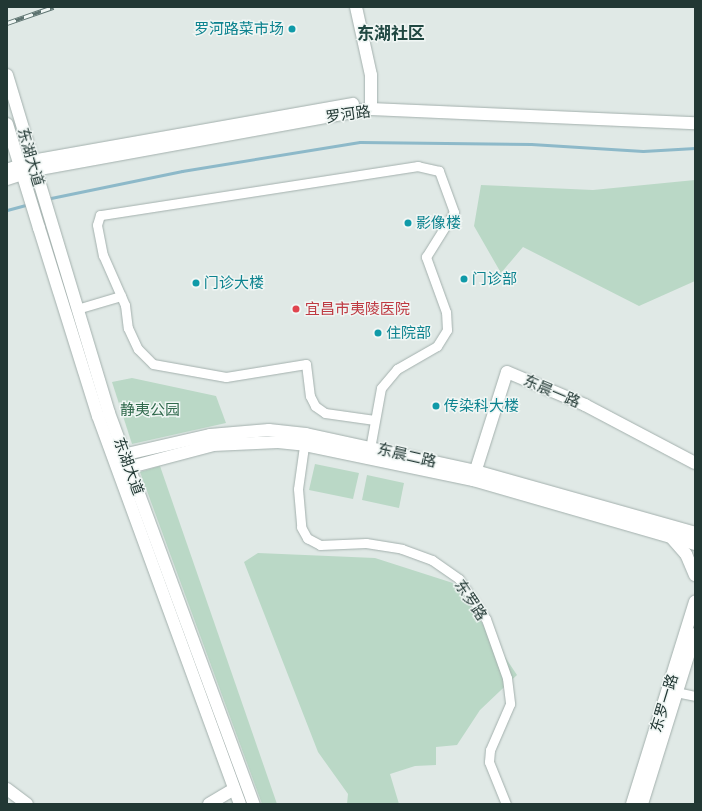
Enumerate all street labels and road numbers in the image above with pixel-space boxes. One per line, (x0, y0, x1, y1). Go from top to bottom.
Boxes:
street label: 罗河路 (324, 102, 372, 126)
street label: 东湖大道 (14, 126, 48, 188)
street label: 东晨一路 (521, 371, 583, 411)
street label: 东湖大道 (110, 435, 148, 497)
street label: 东晨二路 (376, 439, 438, 471)
street label: 东罗路 (451, 576, 491, 624)
street label: 东罗一路 (647, 672, 681, 734)

